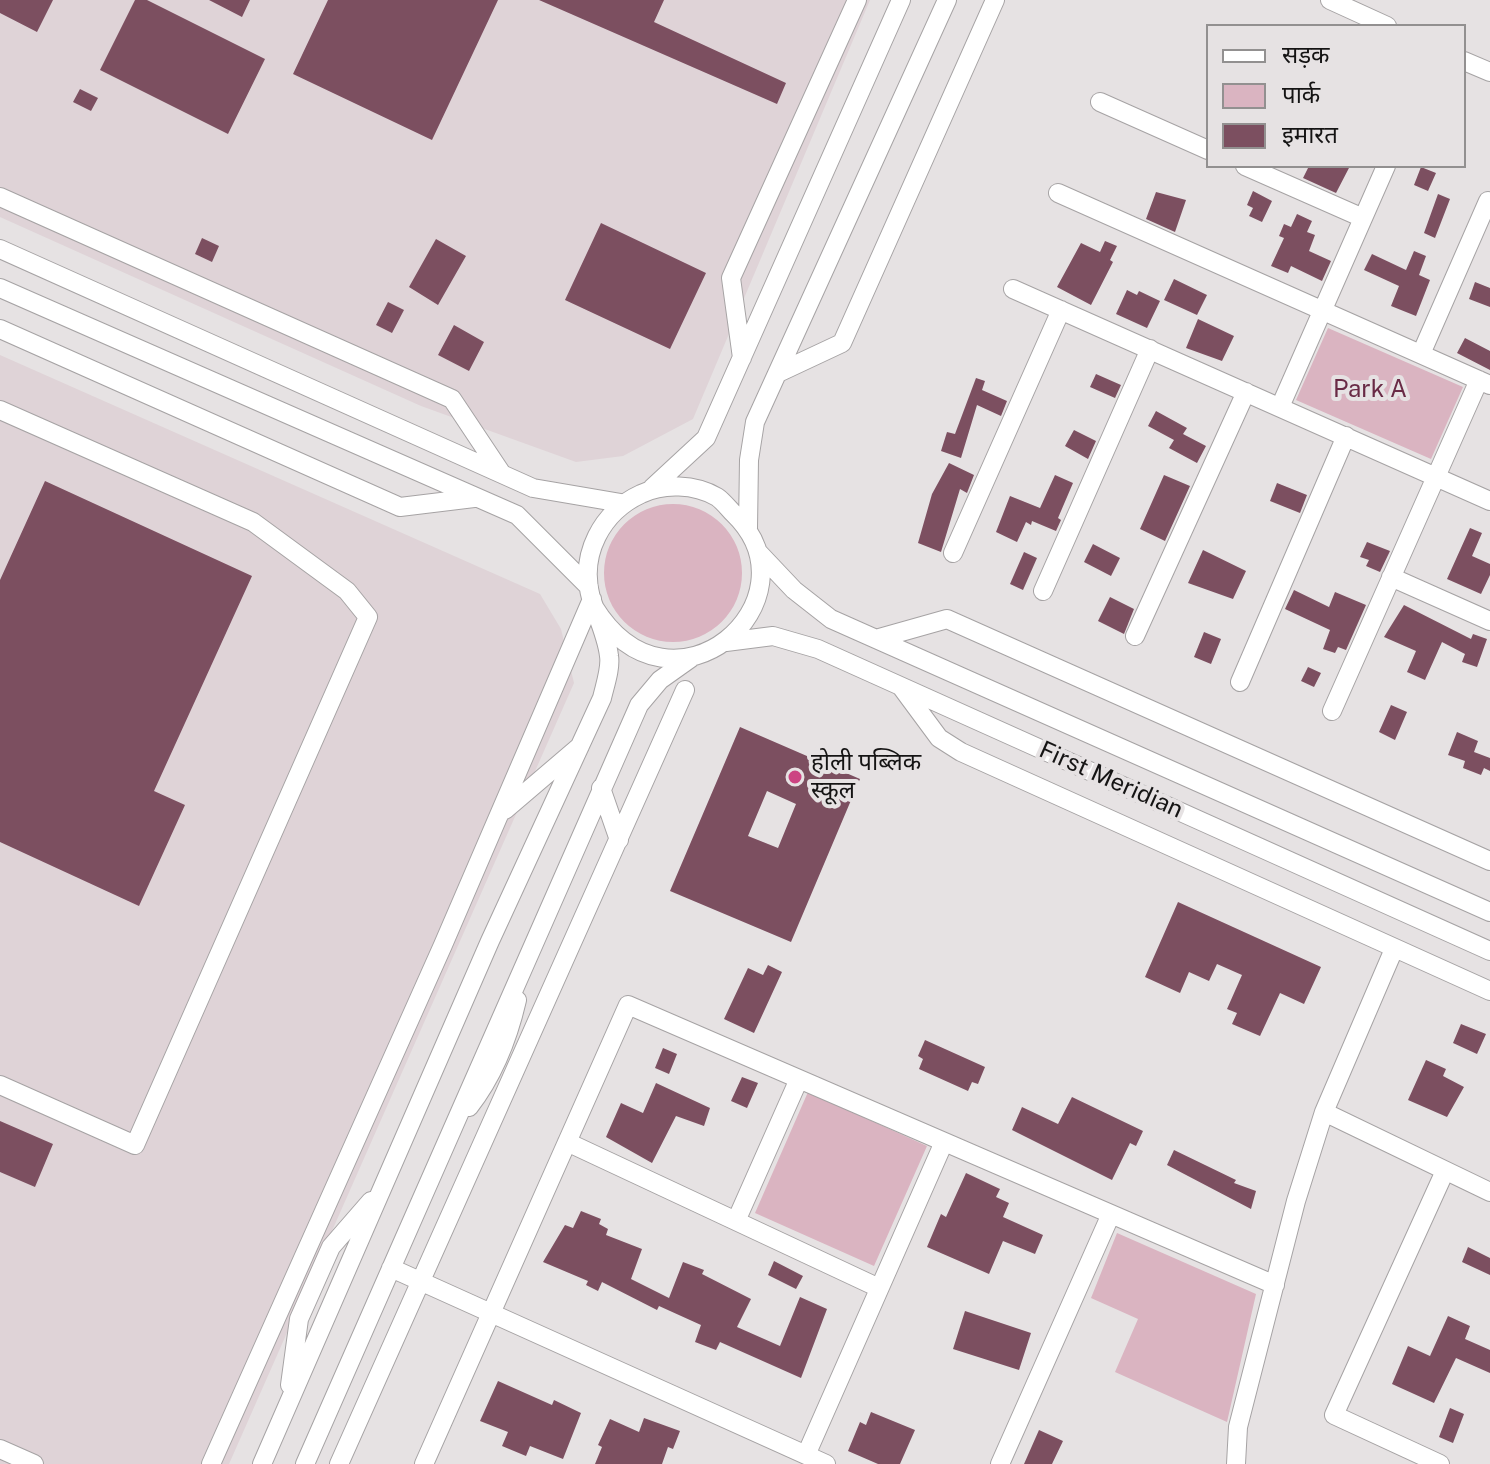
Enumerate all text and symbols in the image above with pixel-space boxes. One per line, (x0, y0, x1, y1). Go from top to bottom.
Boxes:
legend (1206, 24, 1466, 168)
text: सड़क (1282, 40, 1330, 68)
text: पार्क (1282, 80, 1320, 108)
text: इमारत (1282, 120, 1338, 148)
park label: Park A (1333, 376, 1407, 404)
street label: First Meridian (1035, 735, 1187, 825)
place label: होली पब्लिक स्कूल (811, 749, 921, 805)
marker: होली पब्लिक स्कूल (786, 768, 804, 786)

